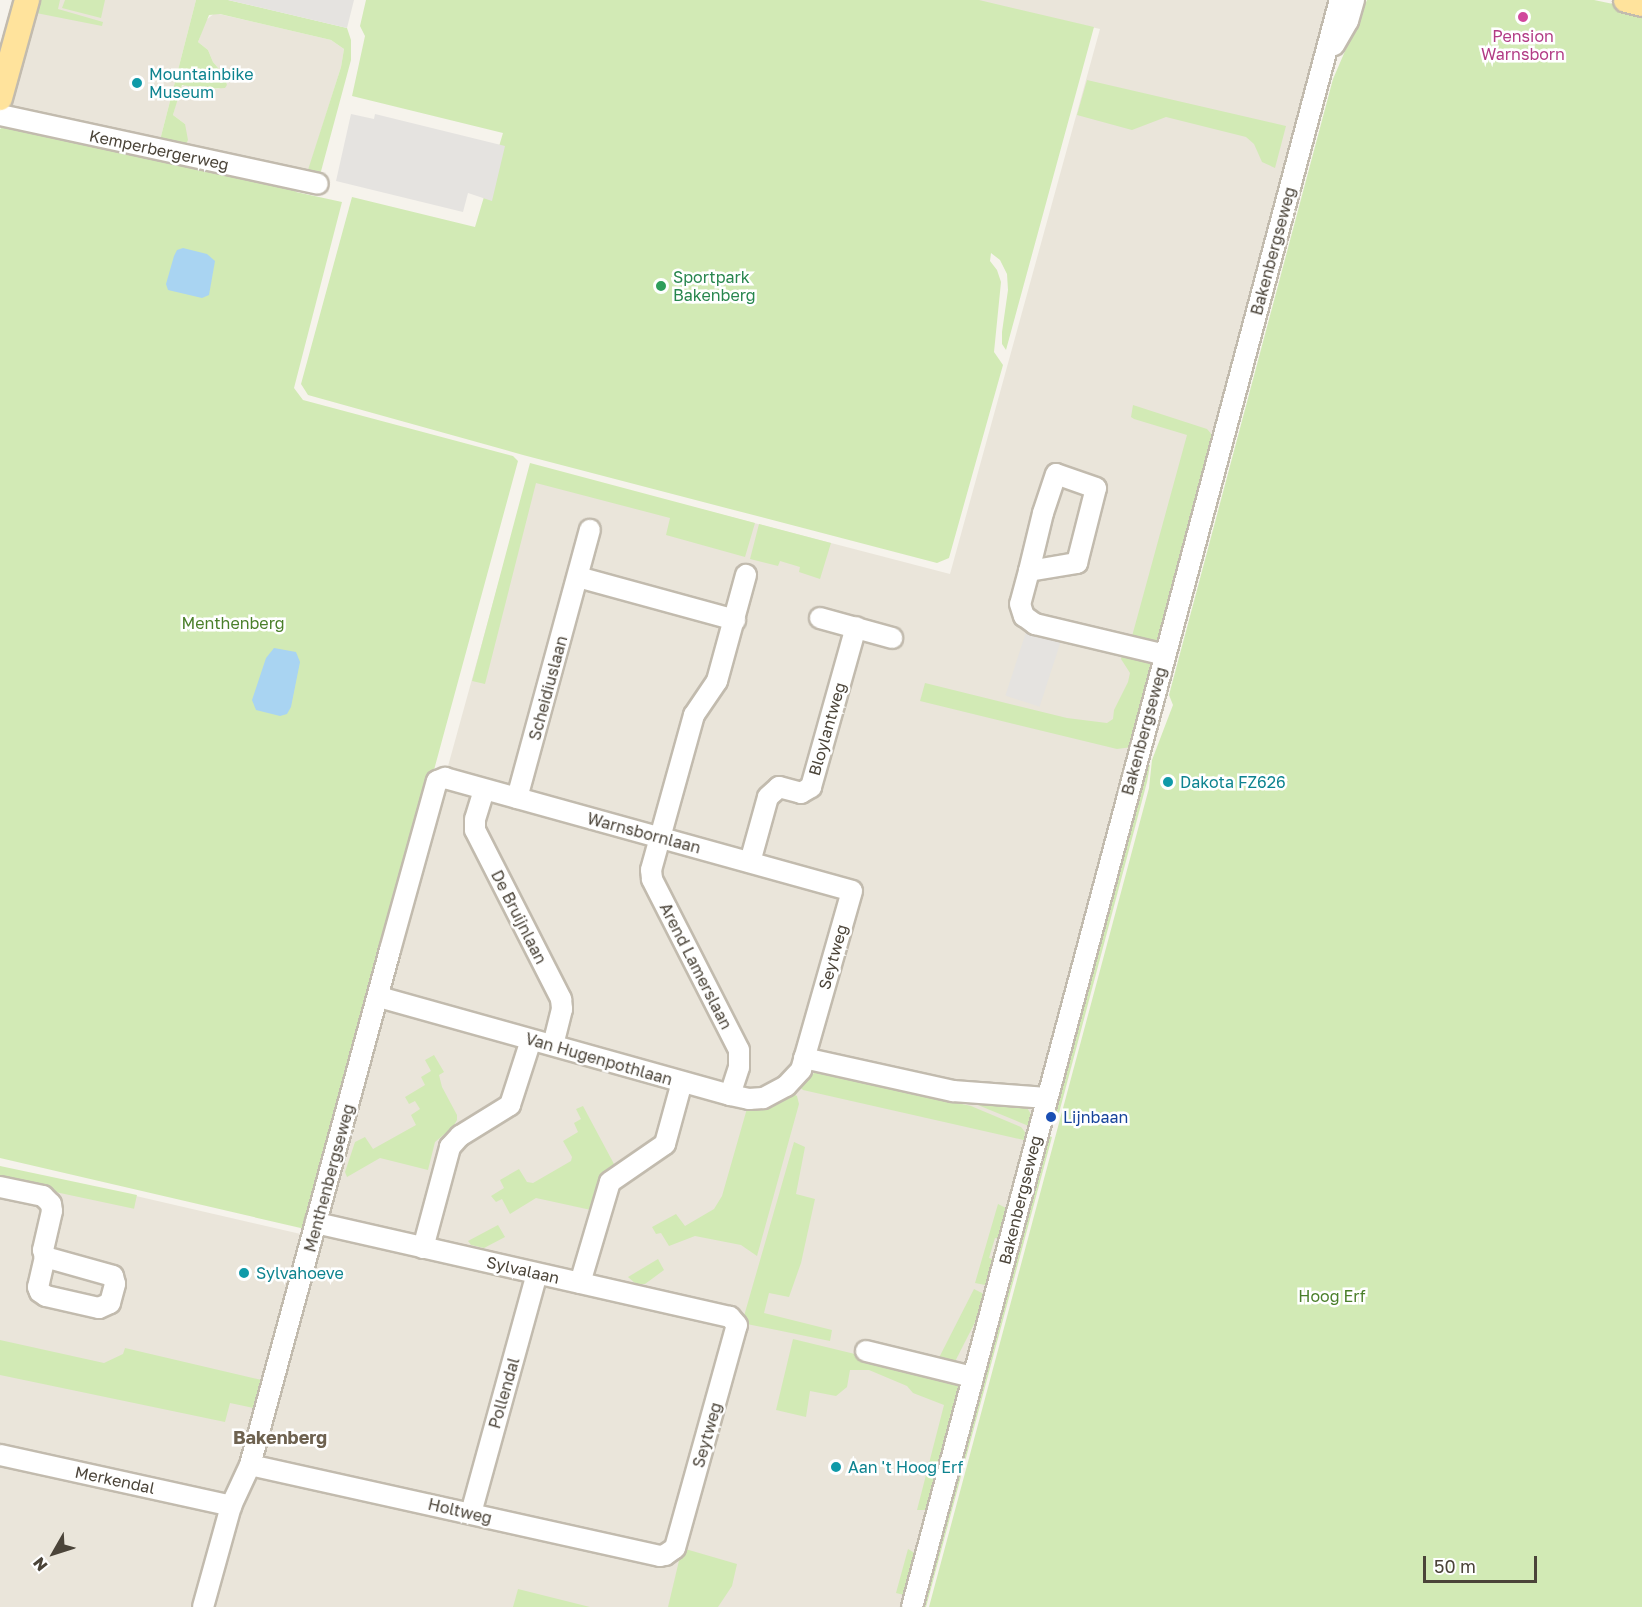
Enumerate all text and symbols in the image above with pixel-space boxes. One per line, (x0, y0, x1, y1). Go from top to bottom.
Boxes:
marker: Pension Warnsborn (1516, 10, 1530, 24)
place label: Pension Warnsborn (1481, 26, 1565, 64)
place label: Mountainbike Museum (149, 64, 253, 102)
marker: Mountainbike Museum (130, 76, 144, 90)
street label: Kemperbergerweg (87, 126, 231, 174)
street label: Bakenbergseweg (1247, 185, 1299, 317)
place label: Sportpark Bakenberg (673, 267, 756, 305)
marker: Sportpark Bakenberg (654, 279, 668, 293)
park label: Menthenberg (181, 613, 285, 633)
street label: Scheidiuslaan (525, 634, 571, 742)
street label: Bakenbergseweg (1118, 665, 1170, 797)
street label: Bloylantweg (805, 680, 849, 778)
place label: Dakota FZ626 (1180, 772, 1286, 792)
marker: Dakota FZ626 (1161, 775, 1175, 789)
street label: Warnsbornlaan (585, 809, 703, 857)
street label: De Bruijnlaan (487, 867, 551, 967)
street label: Arend Lamerslaan (656, 900, 736, 1032)
street label: Seytweg (815, 922, 851, 992)
street label: Van Hugenpothlaan (523, 1029, 675, 1089)
street label: Menthenbergseweg (300, 1102, 358, 1254)
place label: Lijnbaan (1063, 1107, 1128, 1127)
marker: Lijnbaan (1044, 1110, 1058, 1124)
street label: Bakenbergseweg (995, 1134, 1045, 1266)
street label: Sylvalaan (485, 1252, 561, 1288)
place label: Sylvahoeve (256, 1263, 344, 1283)
marker: Sylvahoeve (237, 1266, 251, 1280)
park label: Hoog Erf (1298, 1286, 1366, 1306)
street label: Pollendal (485, 1355, 523, 1431)
street label: Seytweg (689, 1400, 725, 1470)
district label: Bakenberg (233, 1426, 327, 1448)
place label: Aan 't Hoog Erf (848, 1457, 963, 1477)
marker: Aan 't Hoog Erf (829, 1460, 843, 1474)
street label: Merkendal (73, 1462, 157, 1498)
street label: Holtweg (426, 1494, 494, 1528)
north arrow (24, 1523, 84, 1583)
scale bar (1426, 1544, 1540, 1582)
text: N (28, 1553, 52, 1575)
text: 50 m (1434, 1555, 1476, 1577)

